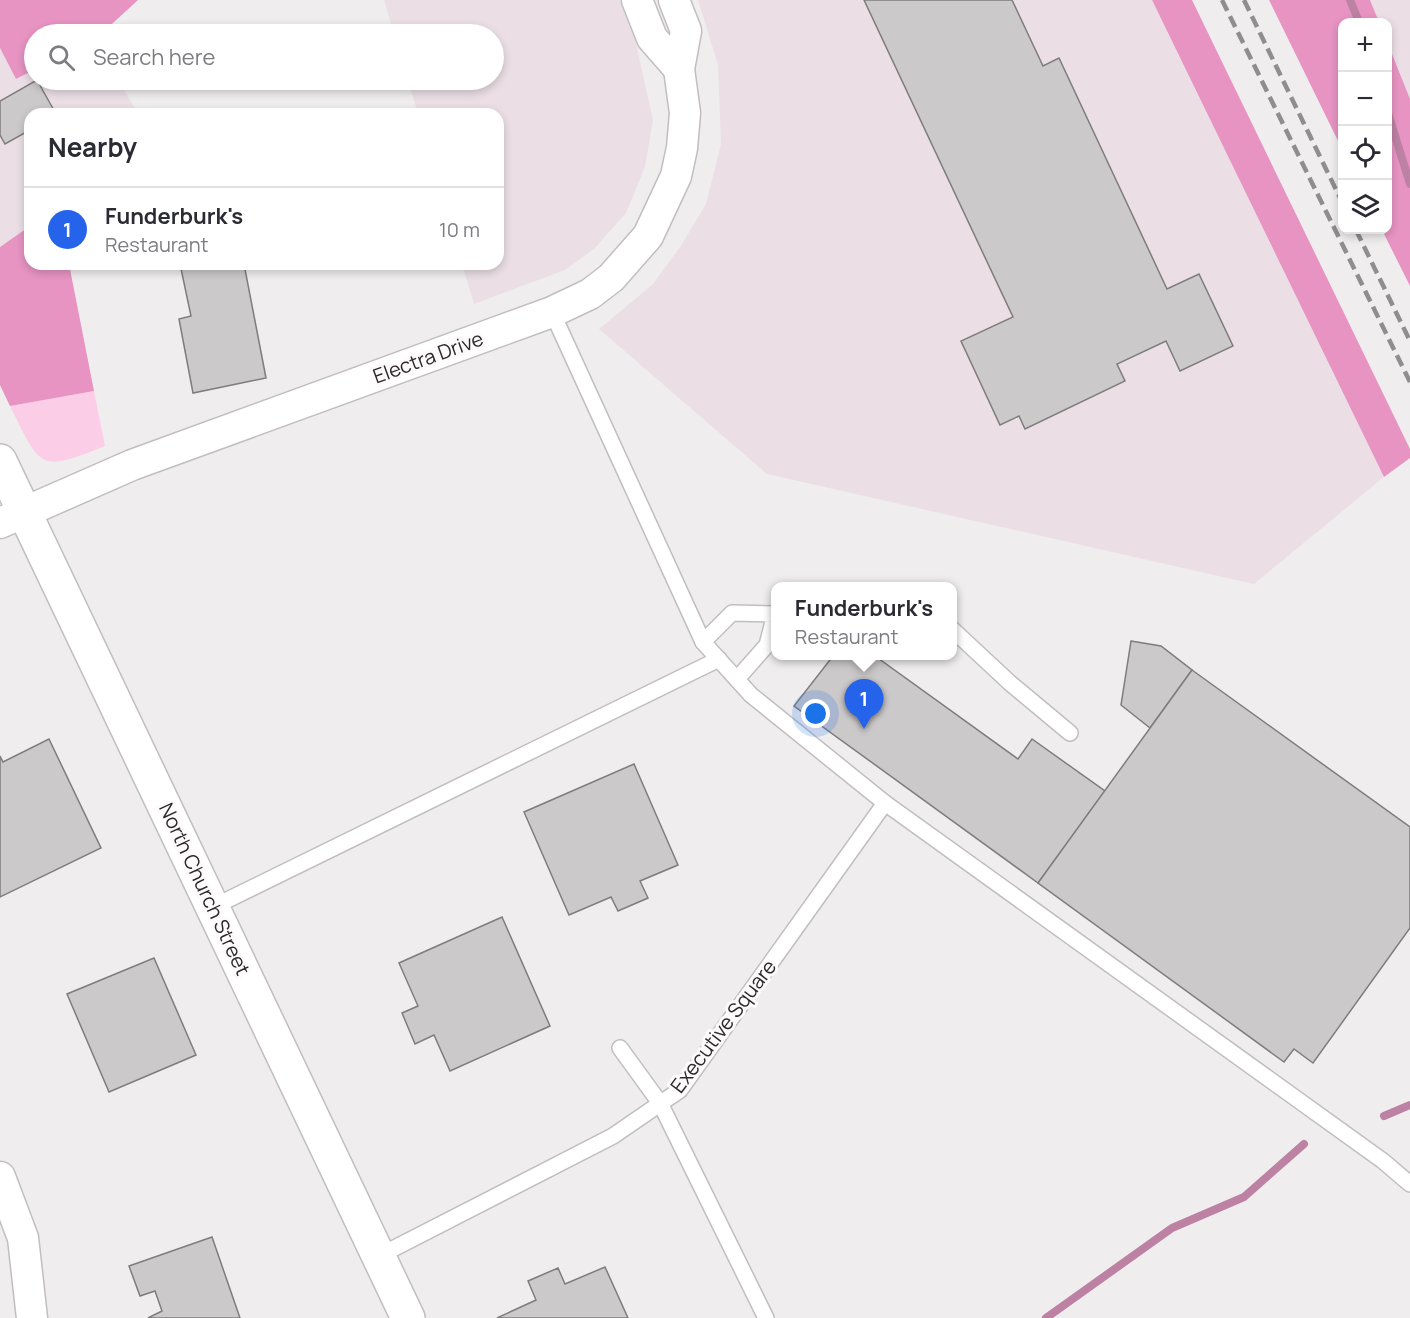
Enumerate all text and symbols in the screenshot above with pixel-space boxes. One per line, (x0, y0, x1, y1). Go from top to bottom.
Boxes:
map controls (1338, 18, 1392, 234)
button: + (1338, 18, 1392, 72)
search box (24, 24, 504, 90)
icon: search (45, 41, 78, 74)
text: Search here (93, 42, 215, 72)
button: − (1338, 72, 1392, 126)
button: locate (1338, 126, 1392, 180)
text: Nearby (48, 129, 137, 165)
button: layers (1338, 180, 1392, 234)
text: Funderburk's (105, 201, 243, 231)
text: 1 (63, 216, 72, 243)
text: 10 m (439, 216, 480, 243)
text: Restaurant (105, 231, 209, 258)
street label: Electra Drive (369, 325, 487, 389)
popup (771, 582, 957, 660)
text: Funderburk's (795, 593, 933, 623)
text: Restaurant (795, 623, 898, 650)
pin: 1 (844, 680, 884, 729)
your location (801, 699, 830, 728)
street label: North Church Street (153, 798, 257, 980)
street label: Executive Square (664, 954, 782, 1098)

